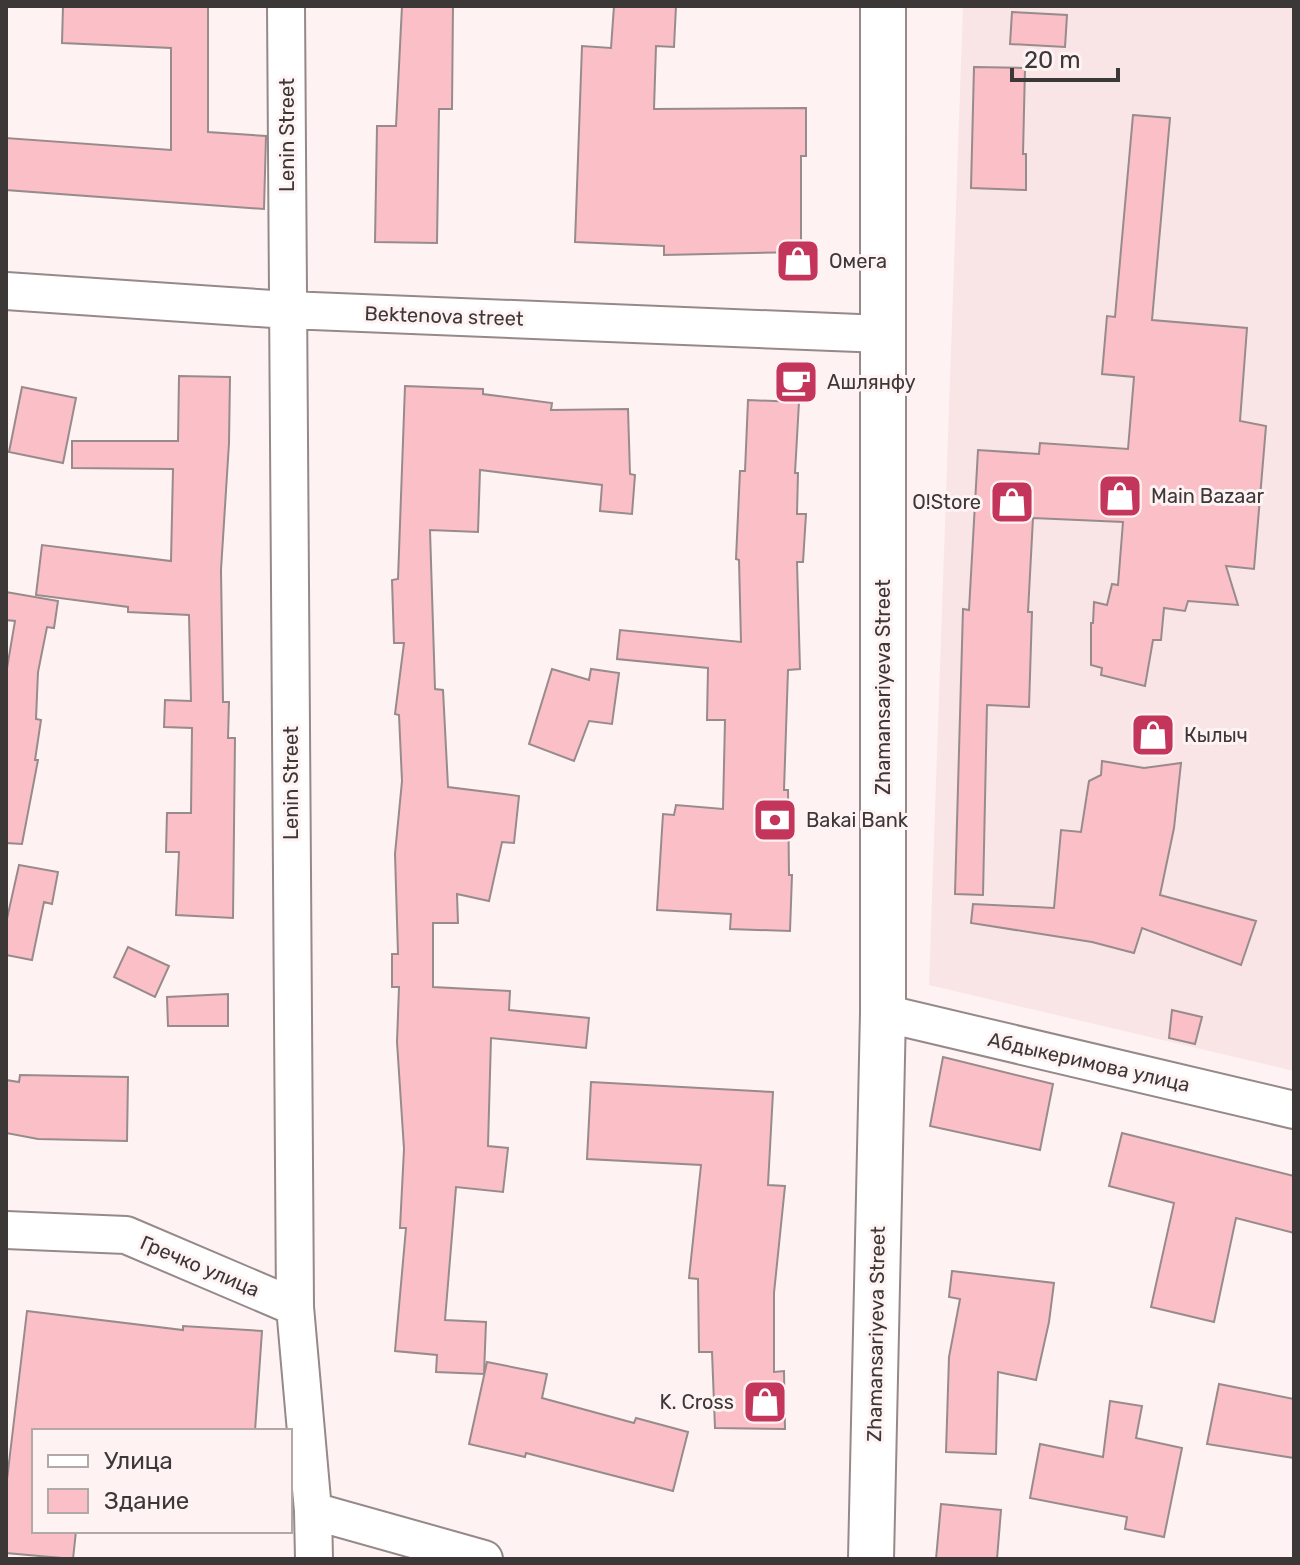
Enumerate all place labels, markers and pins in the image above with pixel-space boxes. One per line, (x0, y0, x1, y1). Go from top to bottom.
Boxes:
shop icon: Омега (774, 237, 822, 285)
place label: Омега (829, 249, 887, 273)
cafe icon: Ашлянфу (772, 358, 820, 406)
place label: Ашлянфу (827, 370, 916, 394)
shop icon: Main Bazaar (1096, 472, 1144, 520)
shop icon: O!Store (988, 478, 1036, 526)
place label: Main Bazaar (1151, 484, 1264, 508)
place label: O!Store (912, 490, 981, 514)
shop icon: Кылыч (1129, 711, 1177, 759)
place label: Кылыч (1184, 723, 1248, 747)
bank icon: Bakai Bank (751, 796, 799, 844)
place label: Bakai Bank (806, 808, 909, 832)
shop icon: K. Cross (741, 1378, 789, 1426)
place label: K. Cross (659, 1390, 734, 1414)

